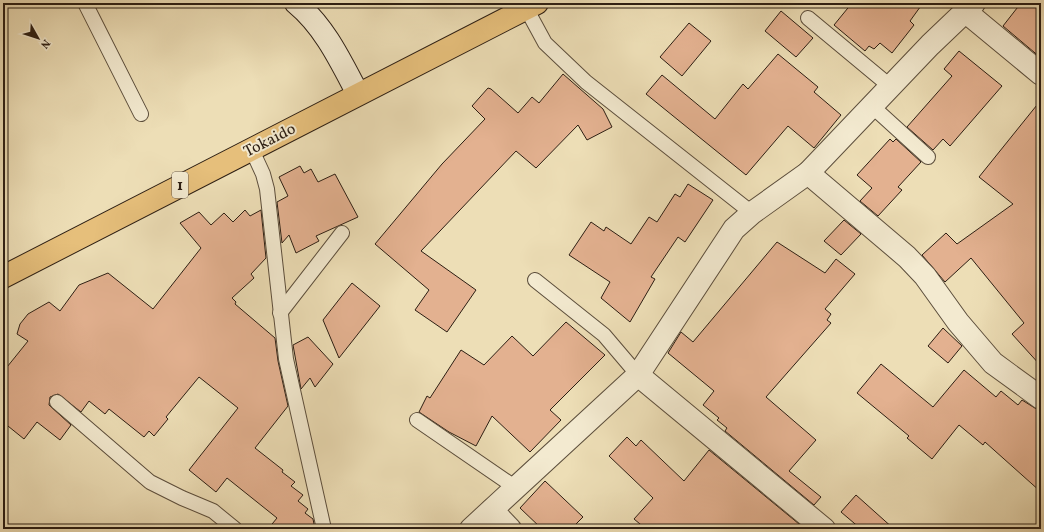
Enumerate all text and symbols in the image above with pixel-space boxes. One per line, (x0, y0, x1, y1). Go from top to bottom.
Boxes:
north arrow (18, 18, 58, 58)
text: N (36, 36, 53, 51)
street label: Tokaido (240, 118, 300, 163)
road number: 1 (172, 172, 188, 198)

